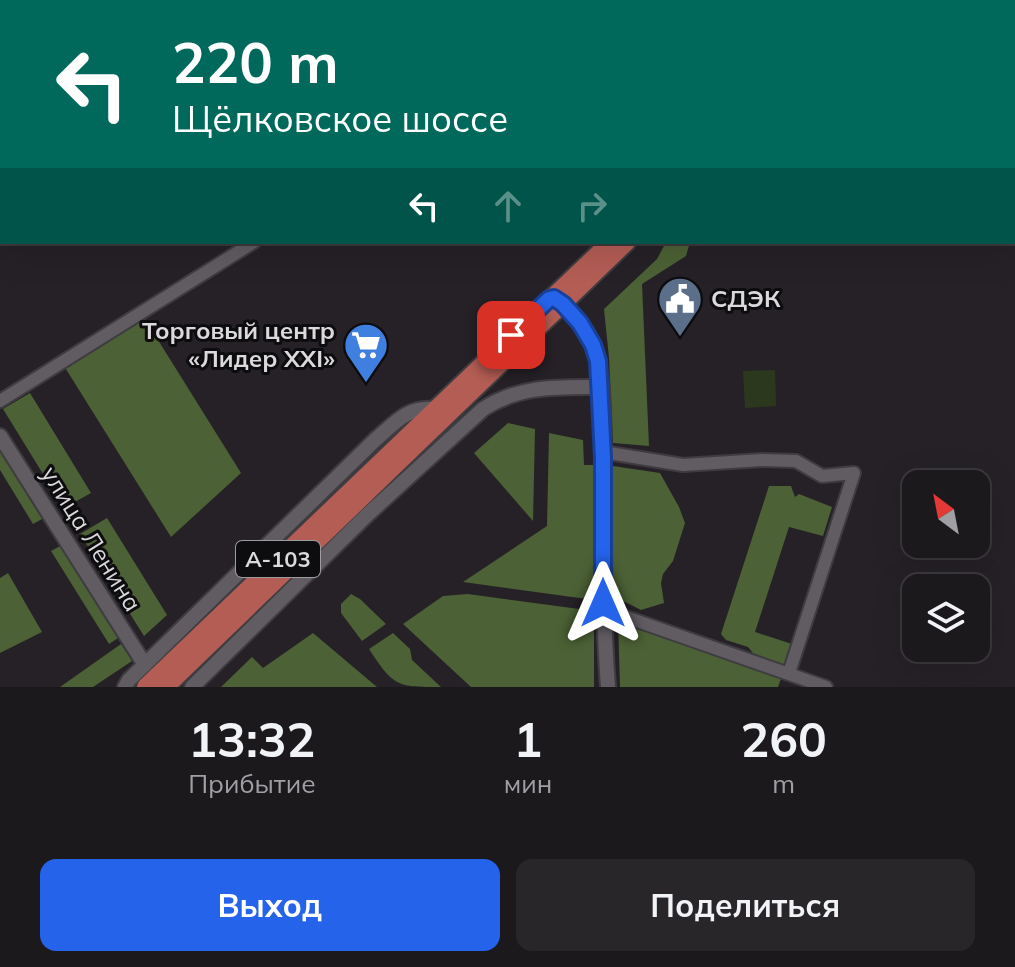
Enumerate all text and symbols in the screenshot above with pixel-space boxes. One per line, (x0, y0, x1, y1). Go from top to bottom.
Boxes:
text: 220 m (172, 27, 339, 97)
icon: left (40, 32, 144, 136)
text: Щёлковское шоссе (172, 96, 508, 141)
icon: left (402, 184, 446, 228)
icon: ahead (486, 184, 530, 228)
icon: right (570, 184, 614, 228)
public building icon: СДЭК (656, 275, 704, 338)
place label: СДЭК (711, 283, 781, 313)
pin (477, 301, 545, 369)
icon: arrive (489, 313, 533, 357)
place label: Торговый центр «Лидер XXI» (142, 315, 335, 373)
supermarket icon: Торговый центр «Лидер XXI» (342, 321, 390, 384)
street label: улица Ленина (35, 460, 148, 617)
north arrow (902, 470, 990, 558)
map controls (902, 470, 990, 662)
road number: А-103 (236, 541, 320, 577)
position arrow (561, 561, 645, 645)
button: layers (902, 574, 990, 662)
text: 13:32 (188, 709, 315, 769)
text: 1 (514, 709, 542, 769)
text: 260 (740, 709, 827, 769)
text: Прибытие (188, 767, 316, 800)
text: мин (504, 767, 552, 800)
text: m (772, 767, 795, 800)
button: Выход (40, 859, 500, 951)
button: Поделиться (516, 859, 975, 951)

